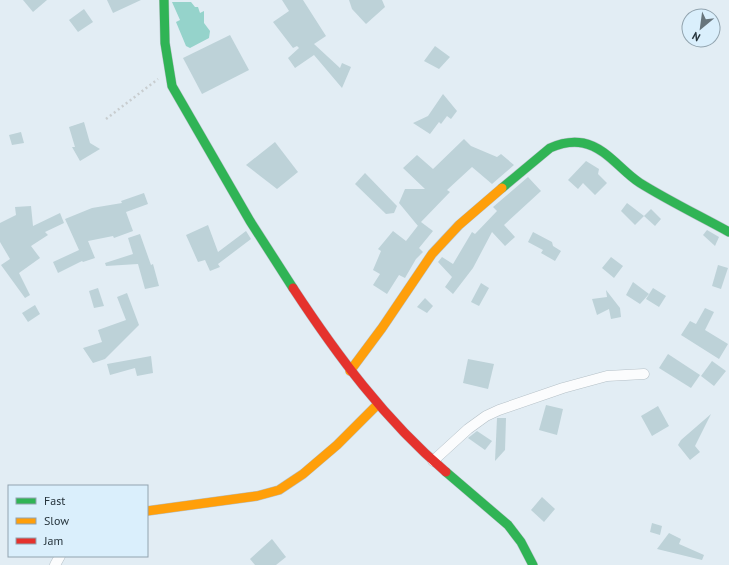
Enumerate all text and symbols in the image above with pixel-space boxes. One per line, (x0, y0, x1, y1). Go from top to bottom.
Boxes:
north arrow (681, 8, 721, 48)
text: N (690, 29, 703, 45)
legend (8, 485, 148, 557)
text: Fast (44, 493, 65, 508)
text: Slow (44, 513, 69, 528)
text: Jam (43, 533, 63, 548)

